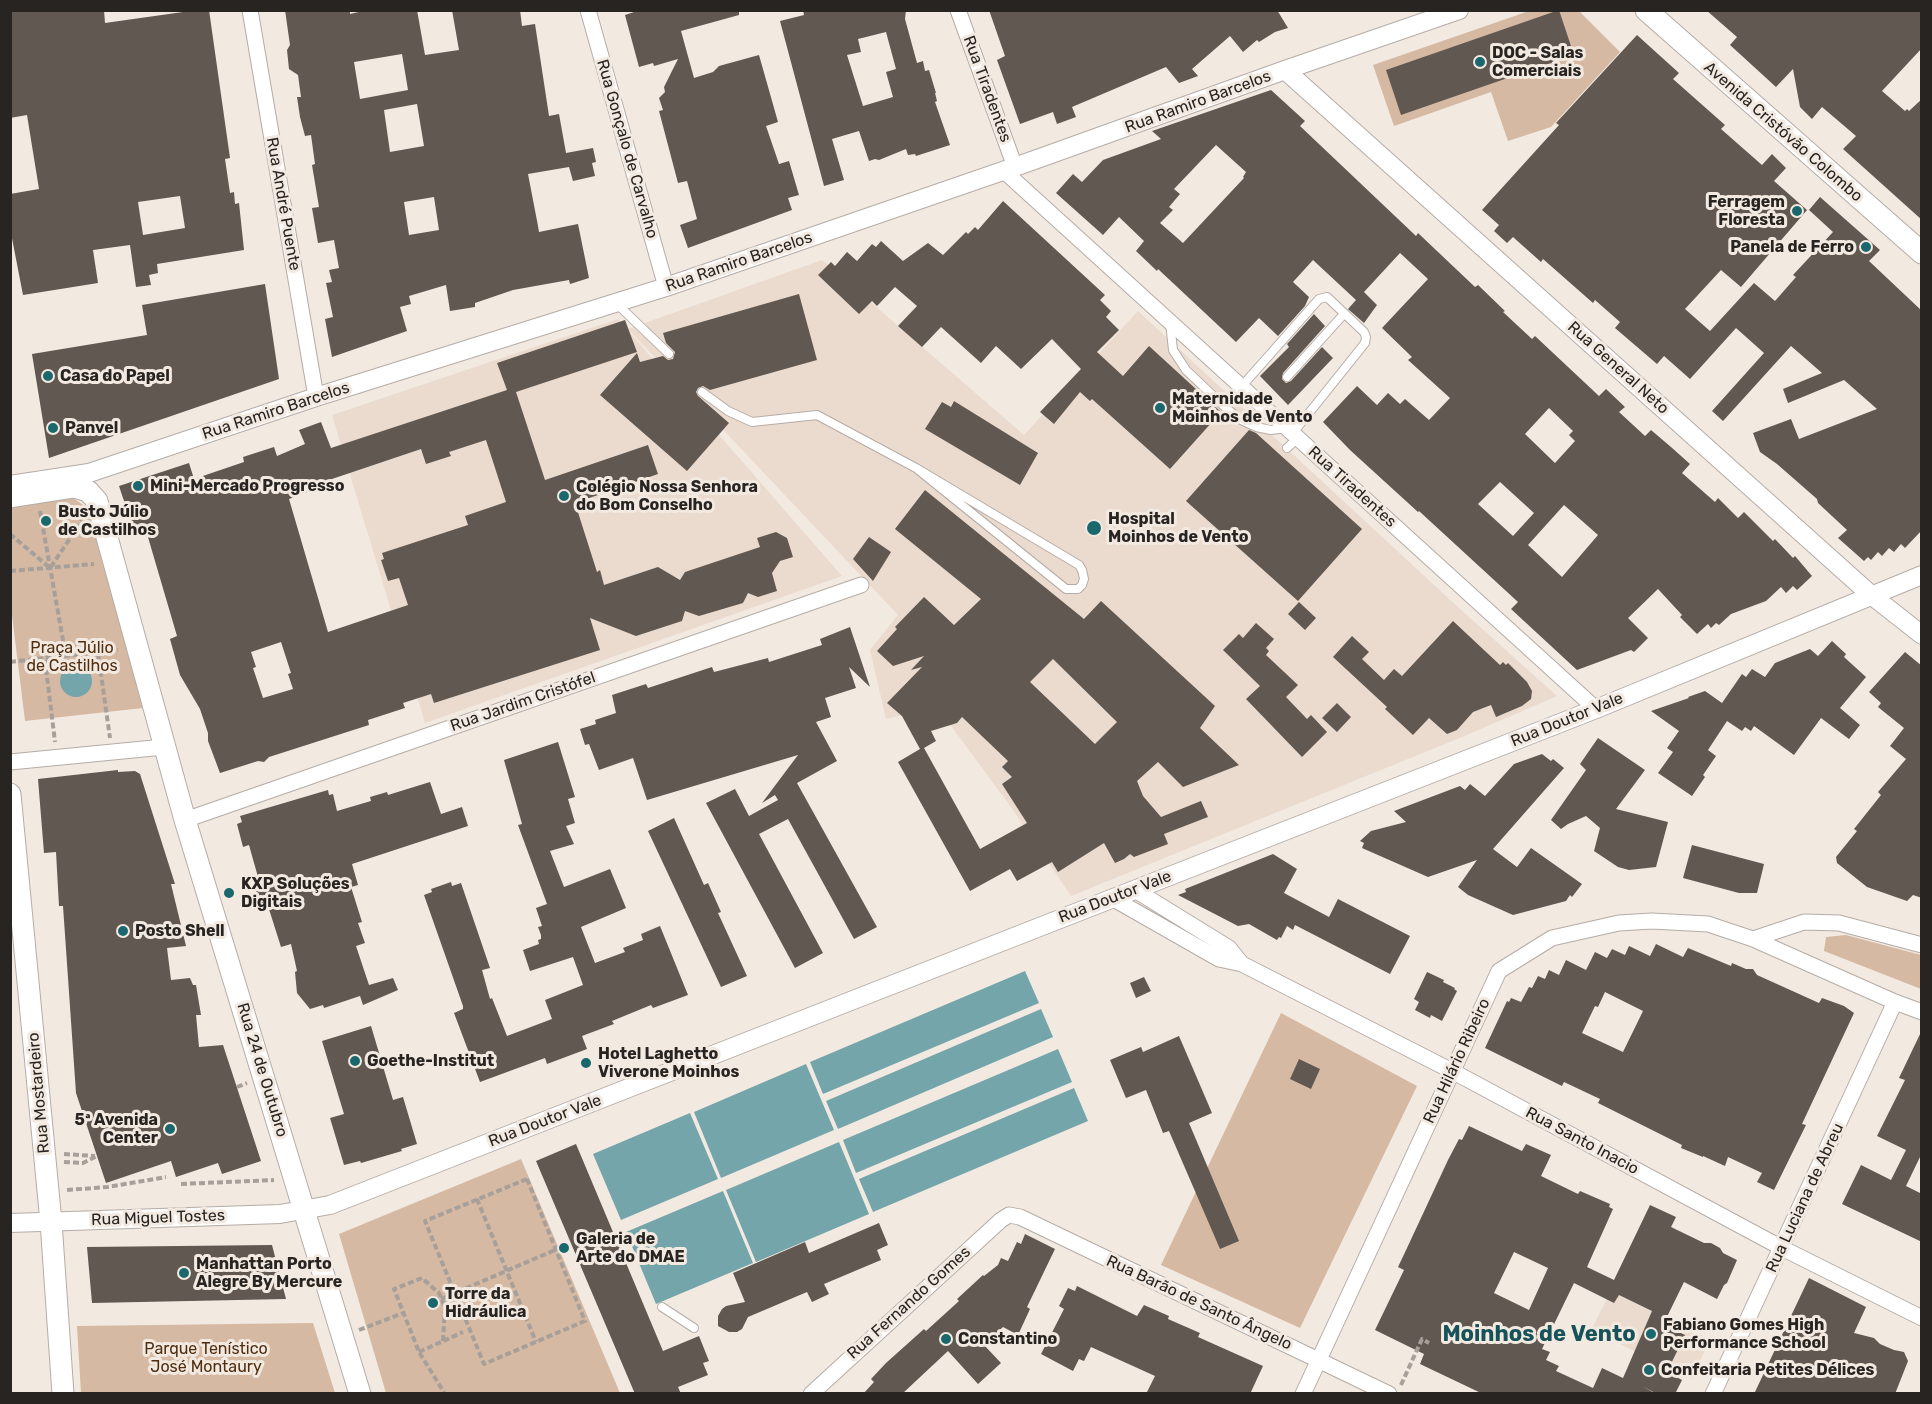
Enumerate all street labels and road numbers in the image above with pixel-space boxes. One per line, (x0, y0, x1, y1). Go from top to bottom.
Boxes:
street label: Rua Tiradentes (959, 33, 1015, 145)
street label: Rua Gonçalo de Carvalho (592, 57, 662, 241)
street label: Avenida Cristóvão Colombo (1700, 58, 1866, 206)
street label: Rua Ramiro Barcelos (1122, 67, 1274, 137)
street label: Rua André Puente (262, 136, 304, 272)
street label: Rua Ramiro Barcelos (663, 228, 815, 296)
street label: Rua General Neto (1563, 318, 1673, 418)
street label: Rua Ramiro Barcelos (200, 378, 352, 444)
street label: Rua Tiradentes (1304, 442, 1400, 532)
street label: Rua Jardim Cristófel (448, 668, 598, 736)
street label: Rua Doutor Vale (1508, 689, 1626, 751)
street label: Rua Doutor Vale (1056, 867, 1174, 927)
street label: Rua Hilário Ribeiro (1420, 995, 1494, 1127)
street label: Rua 24 de Outubro (232, 1001, 292, 1139)
street label: Rua Mostardeiro (24, 1032, 54, 1154)
street label: Rua Doutor Vale (486, 1091, 604, 1151)
street label: Rua Santo Inacio (1522, 1103, 1642, 1179)
street label: Rua Luciana de Abreu (1762, 1120, 1848, 1276)
street label: Rua Miguel Tostes (91, 1206, 225, 1230)
street label: Rua Fernando Gomes (843, 1243, 975, 1363)
street label: Rua Barão de Santo Ângelo (1103, 1252, 1295, 1354)

